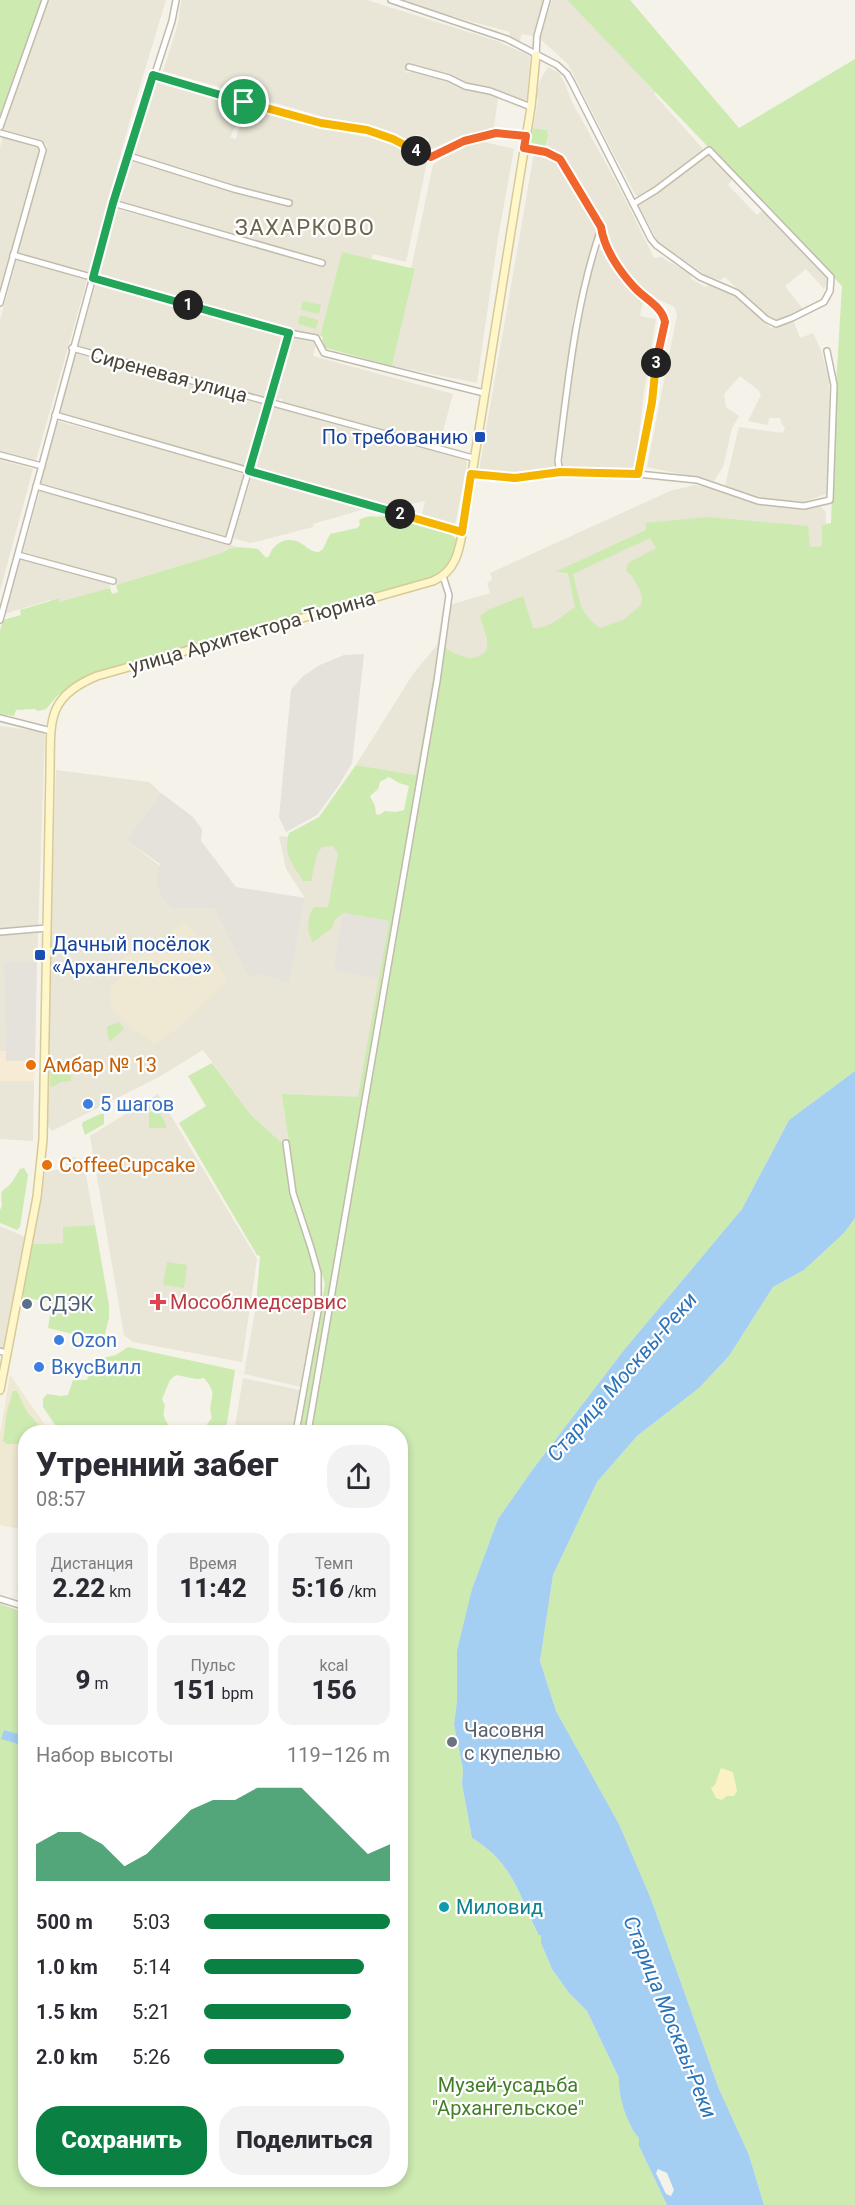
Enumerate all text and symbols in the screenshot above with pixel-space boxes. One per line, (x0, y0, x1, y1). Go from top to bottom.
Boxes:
pin (218, 76, 269, 127)
icon: arrive (227, 85, 260, 118)
pin: 4 (401, 136, 431, 166)
text: 4 (411, 141, 421, 160)
district label: ЗАХАРКОВО (235, 215, 375, 240)
pin: 1 (173, 290, 203, 320)
text: 1 (183, 295, 193, 314)
street label: Сиреневая улица (88, 342, 250, 408)
pin: 3 (641, 348, 671, 378)
text: 3 (651, 353, 661, 372)
place label: По требованию (322, 425, 468, 449)
marker: По требованию (473, 430, 487, 444)
pin: 2 (385, 499, 415, 529)
text: 2 (395, 504, 405, 523)
street label: улица Архитектора Тюрина (126, 585, 378, 679)
place label: Дачный посёлок «Архангельское» (52, 932, 212, 979)
marker: Дачный посёлок «Архангельское» (33, 948, 47, 962)
place label: Амбар № 13 (43, 1053, 157, 1077)
marker: Амбар № 13 (24, 1058, 38, 1072)
place label: 5 шагов (100, 1092, 174, 1116)
marker: 5 шагов (81, 1097, 95, 1111)
place label: CoffeeCupcake (59, 1153, 195, 1177)
marker: CoffeeCupcake (40, 1158, 54, 1172)
water label: Старица Москвы-Реки (542, 1287, 702, 1466)
place label: Мособлмедсервис (170, 1290, 347, 1314)
place label: СДЭК (39, 1292, 94, 1316)
marker: Мособлмедсервис (151, 1295, 165, 1309)
marker: СДЭК (20, 1297, 34, 1311)
place label: Ozon (71, 1328, 117, 1352)
marker: Ozon (52, 1333, 66, 1347)
place label: ВкусВилл (51, 1355, 141, 1379)
marker: ВкусВилл (32, 1360, 46, 1374)
text: Утренний забег (36, 1445, 278, 1484)
button: share (327, 1445, 390, 1508)
text: 08:57 (36, 1487, 86, 1511)
text: Дистанция (51, 1554, 133, 1573)
text: Время (189, 1554, 237, 1573)
text: Темп (315, 1554, 353, 1573)
text: 2.22 (53, 1573, 105, 1603)
text: 11:42 (179, 1573, 247, 1603)
text: 5:16 (291, 1573, 344, 1603)
text: km (105, 1582, 131, 1601)
text: /km (344, 1582, 377, 1601)
text: Пульс (191, 1656, 235, 1675)
text: kcal (320, 1656, 348, 1675)
text: 9 (76, 1665, 91, 1695)
text: m (91, 1674, 109, 1693)
text: 151 (173, 1675, 218, 1705)
text: 156 (312, 1675, 356, 1705)
text: bpm (218, 1684, 253, 1703)
place label: Часовня с купелью (464, 1718, 561, 1765)
marker: Часовня с купелью (445, 1735, 459, 1749)
text: Набор высоты (36, 1743, 174, 1767)
text: 119–126 m (287, 1743, 390, 1767)
place label: Миловид (456, 1895, 543, 1919)
marker: Миловид (437, 1900, 451, 1914)
text: 500 m (36, 1910, 93, 1934)
text: 5:03 (132, 1910, 171, 1934)
water label: Старица Москвы-Реки (618, 1912, 722, 2122)
text: 1.0 km (36, 1955, 98, 1979)
text: 5:14 (132, 1955, 171, 1979)
text: 1.5 km (36, 2000, 98, 2024)
text: 5:21 (132, 2000, 171, 2024)
text: 2.0 km (36, 2045, 98, 2069)
text: 5:26 (132, 2045, 171, 2069)
park label: Музей-усадьба "Архангельское" (432, 2073, 584, 2120)
button: Сохранить (36, 2106, 207, 2175)
button: Поделиться (219, 2106, 390, 2175)

